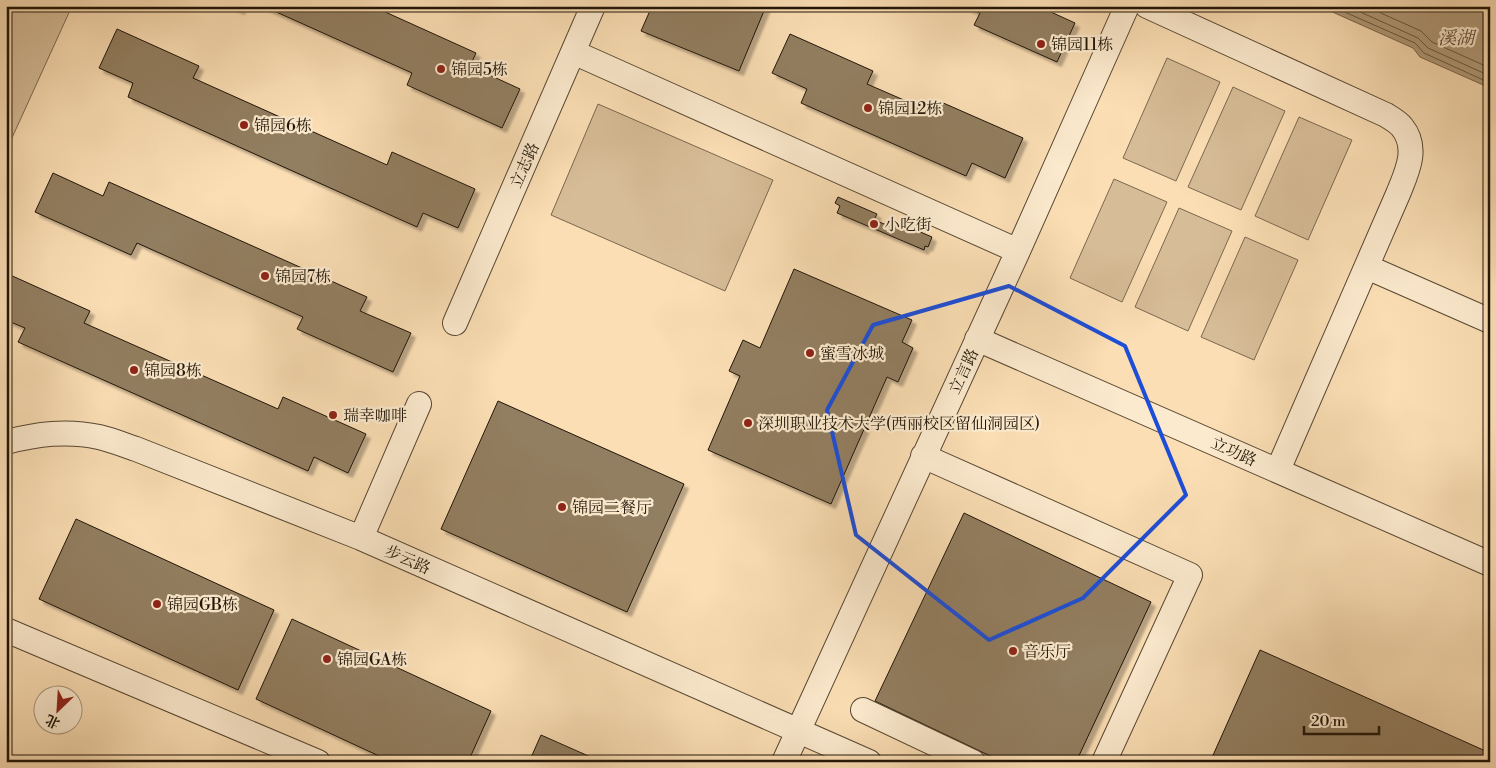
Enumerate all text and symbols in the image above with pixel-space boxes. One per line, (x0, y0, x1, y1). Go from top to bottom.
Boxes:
water label: 溪湖 (1438, 27, 1477, 50)
place label: 锦园11栋 (1051, 35, 1113, 55)
marker: 锦园11栋 (1035, 38, 1047, 50)
place label: 锦园5栋 (451, 60, 508, 80)
marker: 锦园5栋 (435, 63, 447, 75)
place label: 锦园12栋 (878, 99, 942, 119)
marker: 锦园12栋 (862, 102, 874, 114)
place label: 锦园6栋 (254, 116, 312, 136)
marker: 锦园6栋 (238, 119, 250, 131)
street label: 立志路 (506, 139, 544, 191)
place label: 小吃街 (884, 215, 932, 235)
marker: 小吃街 (868, 218, 880, 230)
place label: 锦园7栋 (275, 267, 331, 287)
marker: 锦园7栋 (259, 270, 271, 282)
place label: 蜜雪冰城 (820, 344, 884, 364)
street label: 立言路 (945, 345, 983, 397)
marker: 蜜雪冰城 (804, 347, 816, 359)
place label: 锦园8栋 (144, 361, 202, 381)
marker: 锦园8栋 (128, 364, 140, 376)
place label: 瑞幸咖啡 (343, 406, 407, 426)
marker: 瑞幸咖啡 (327, 409, 339, 421)
place label: 深圳职业技术大学(西丽校区留仙洞园区) (758, 414, 1040, 434)
marker: 深圳职业技术大学(西丽校区留仙洞园区) (742, 417, 754, 429)
street label: 立功路 (1208, 433, 1260, 471)
place label: 锦园二餐厅 (572, 498, 652, 518)
marker: 锦园二餐厅 (556, 501, 568, 513)
street label: 步云路 (382, 541, 434, 579)
place label: 锦园GB栋 (167, 595, 238, 615)
marker: 锦园GB栋 (151, 598, 163, 610)
place label: 音乐厅 (1023, 642, 1071, 662)
marker: 音乐厅 (1007, 645, 1019, 657)
place label: 锦园GA栋 (337, 650, 407, 670)
marker: 锦园GA栋 (321, 653, 333, 665)
north arrow (32, 686, 82, 736)
scale bar (1304, 703, 1378, 735)
text: 北 (43, 710, 63, 732)
text: 20 m (1311, 712, 1346, 731)

